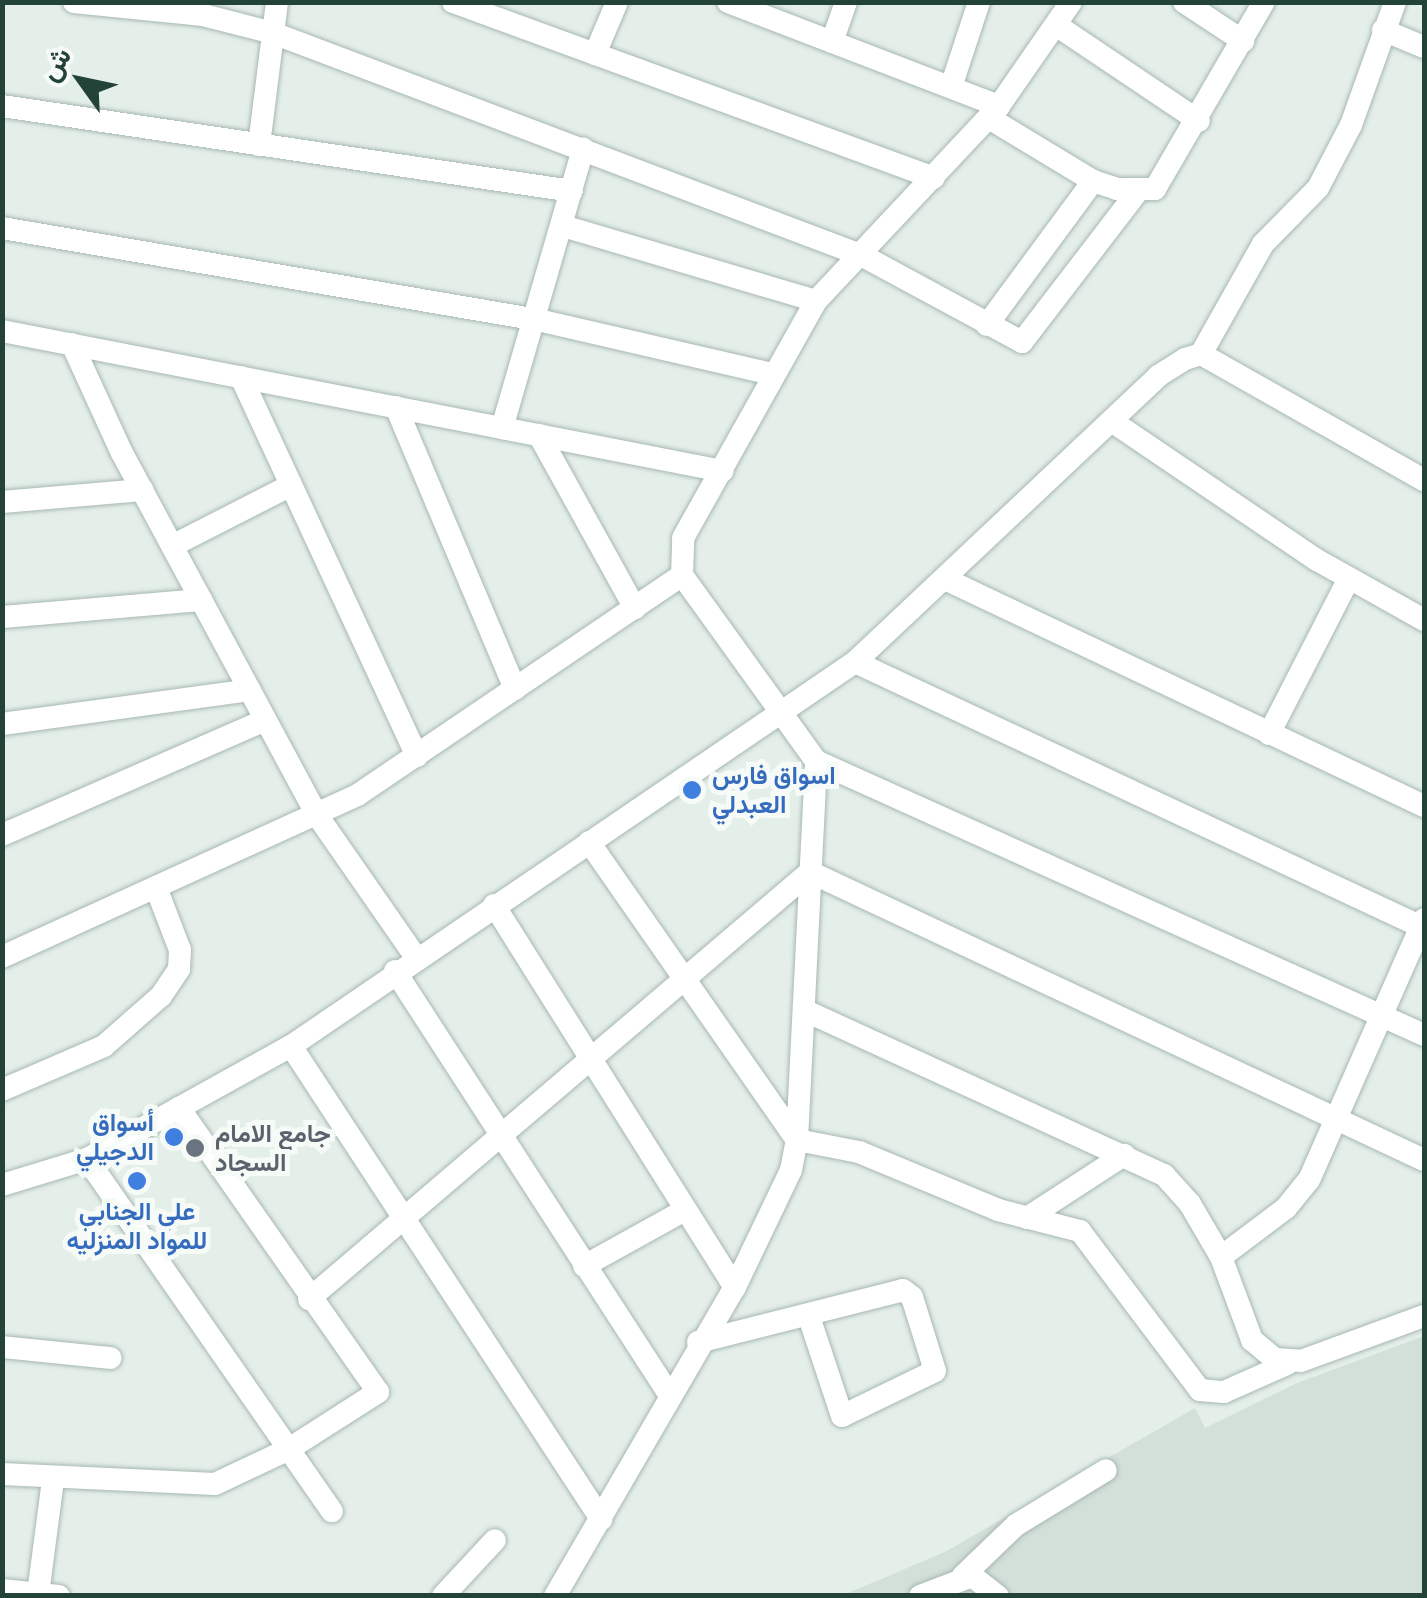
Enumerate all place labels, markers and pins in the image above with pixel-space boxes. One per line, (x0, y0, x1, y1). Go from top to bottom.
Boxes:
place label: اسواق فارس العبدلي (712, 761, 836, 820)
marker: اسواق فارس العبدلي (681, 779, 703, 801)
place label: أسواق الدجيلي (76, 1108, 154, 1167)
place label: جامع الامام السجاد (215, 1119, 331, 1178)
marker: أسواق الدجيلي (163, 1126, 185, 1148)
marker: جامع الامام السجاد (184, 1137, 206, 1159)
marker: علي الجنابي للمواد المنزليه (126, 1170, 148, 1192)
place label: علي الجنابي للمواد المنزليه (67, 1197, 207, 1256)

